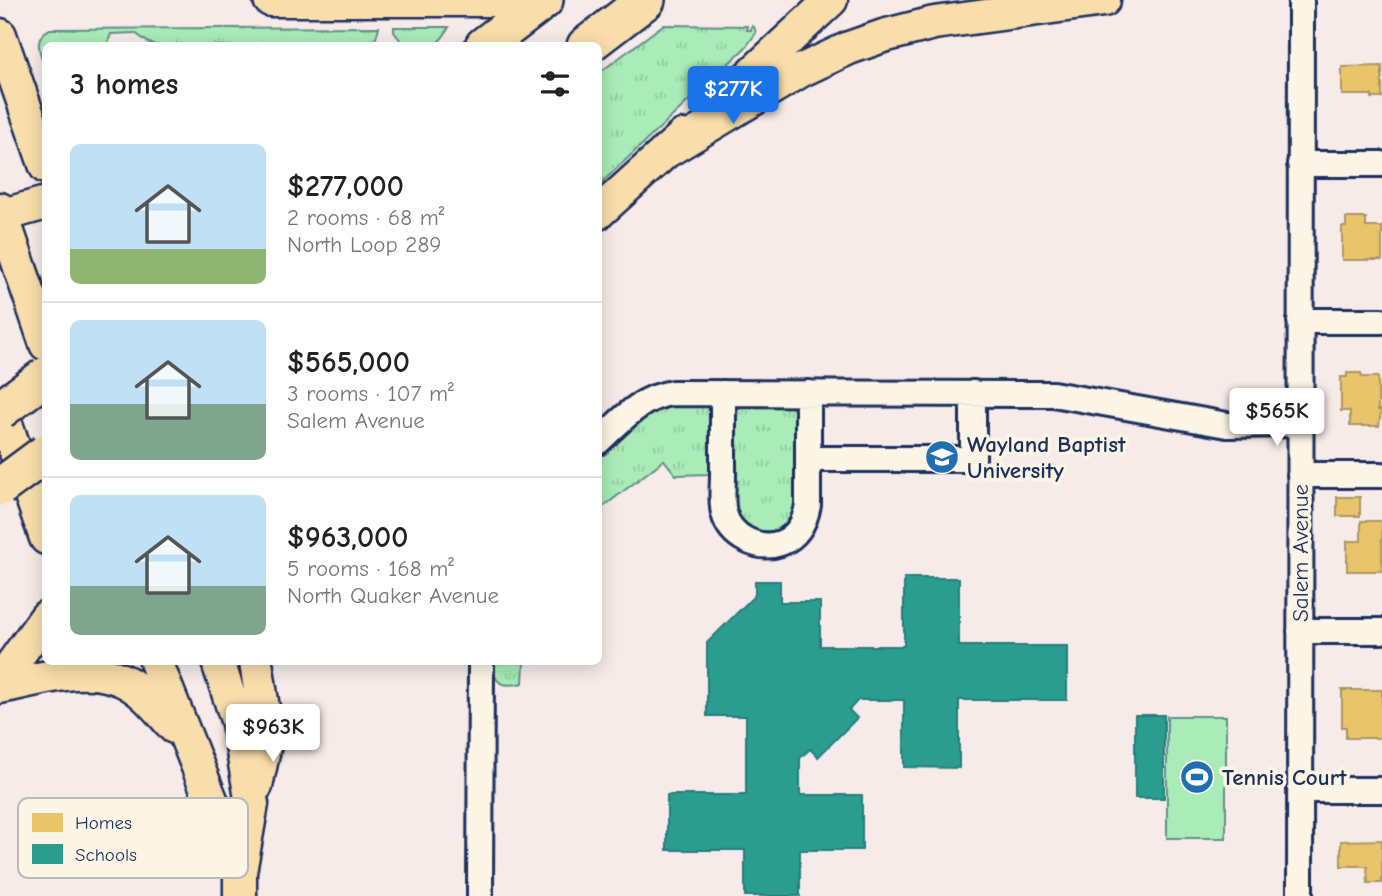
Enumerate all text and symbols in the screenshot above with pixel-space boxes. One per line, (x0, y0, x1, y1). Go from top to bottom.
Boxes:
icon: filters (536, 65, 574, 103)
pin: $277K (684, 66, 782, 126)
text: 3 homes (70, 67, 178, 102)
text: $277K (704, 75, 762, 102)
text: $277,000 (287, 169, 404, 204)
icon: home (126, 172, 210, 256)
text: 2 rooms · 68 m² (287, 204, 445, 231)
text: North Loop 289 (287, 231, 441, 258)
text: $565,000 (287, 345, 410, 380)
icon: home (126, 348, 210, 432)
text: 3 rooms · 107 m² (287, 380, 454, 407)
pin: $565K (1228, 388, 1326, 448)
text: $565K (1245, 397, 1309, 424)
text: Salem Avenue (287, 407, 425, 434)
place label: Wayland Baptist University (967, 431, 1126, 484)
school or university icon: Wayland Baptist University (923, 438, 961, 476)
street label: Salem Avenue (1287, 484, 1314, 622)
text: $963,000 (287, 520, 408, 555)
icon: home (126, 523, 210, 607)
text: 5 rooms · 168 m² (287, 555, 454, 582)
text: North Quaker Avenue (287, 582, 499, 609)
pin: $963K (224, 704, 322, 764)
text: $963K (242, 713, 304, 740)
sports icon: Tennis Court (1178, 758, 1216, 796)
place label: Tennis Court (1222, 764, 1347, 791)
legend (18, 798, 248, 878)
text: Homes (75, 812, 132, 834)
text: Schools (75, 844, 137, 866)

